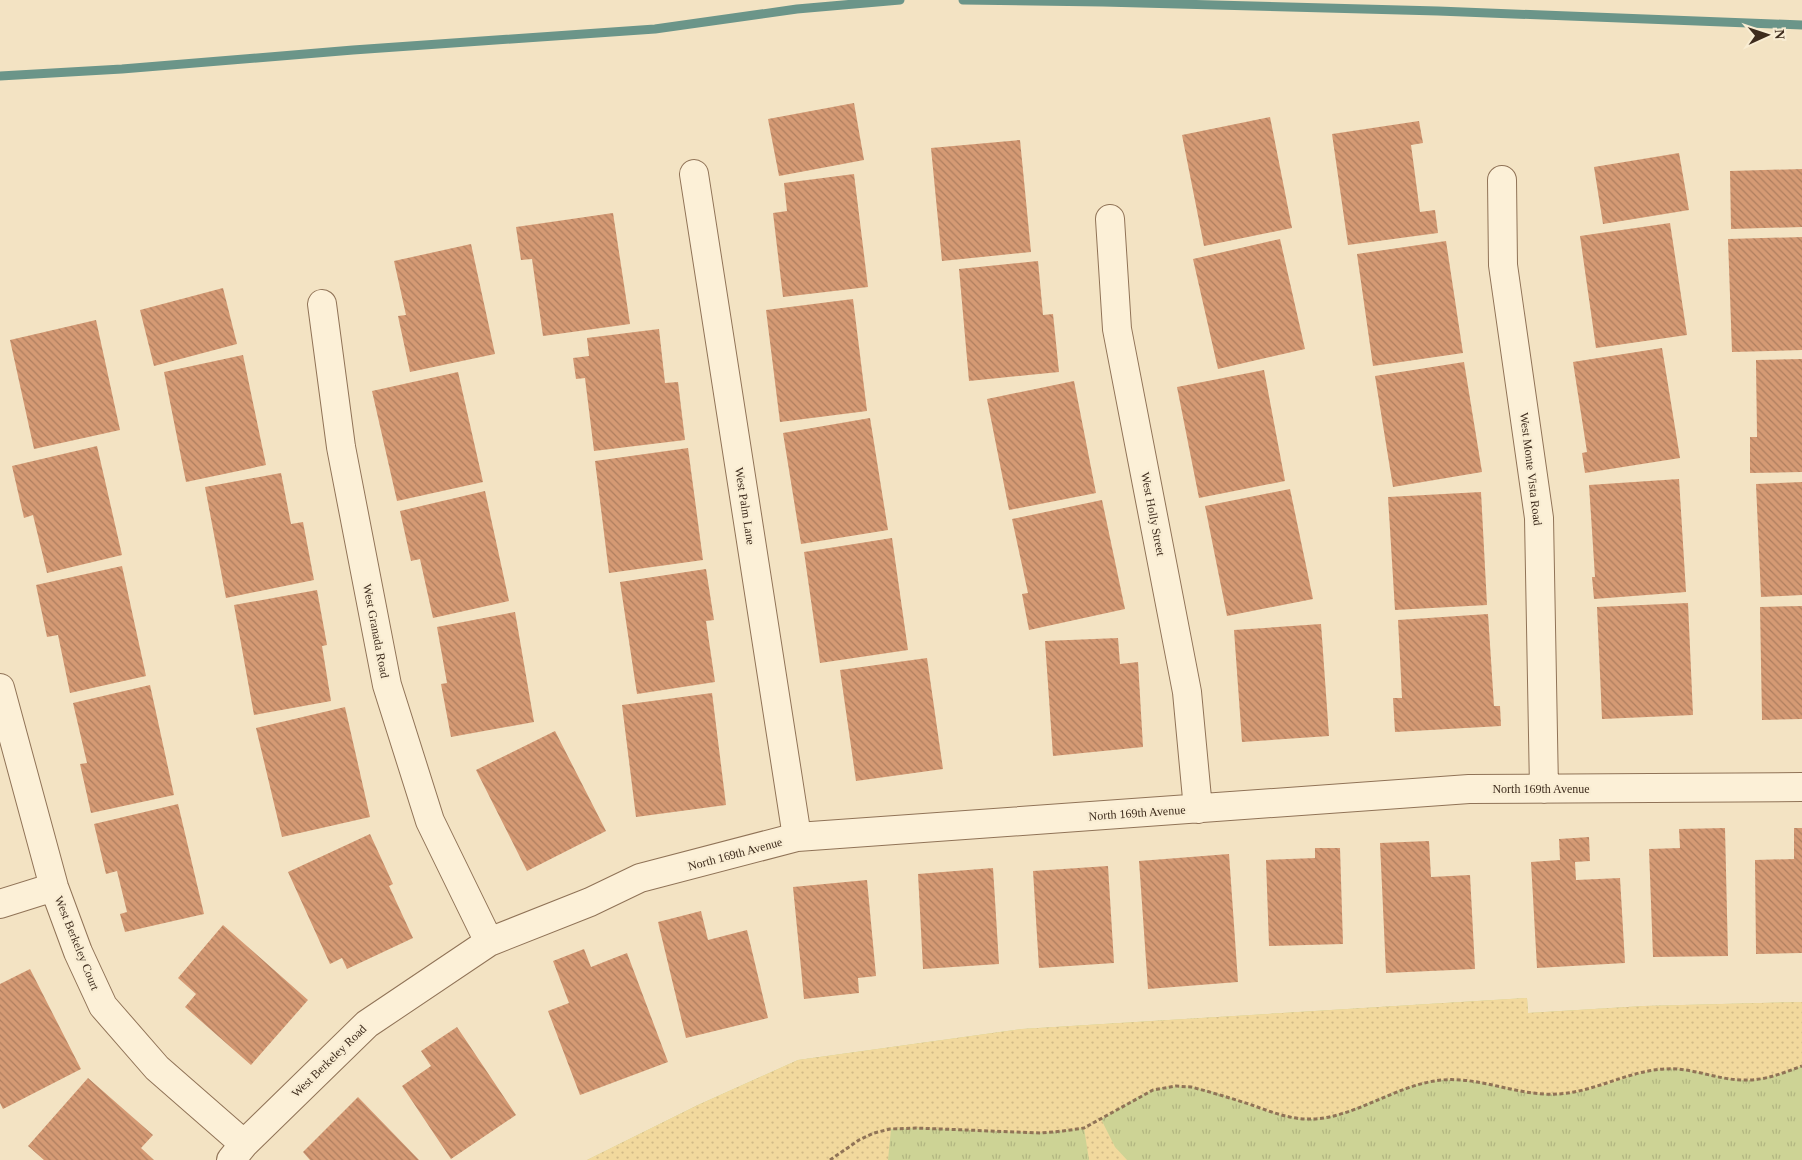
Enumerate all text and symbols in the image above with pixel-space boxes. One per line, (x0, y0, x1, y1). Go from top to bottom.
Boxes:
north arrow (1742, 10, 1792, 60)
text: N (1772, 29, 1787, 40)
street label: West Monte Vista Road (1517, 412, 1545, 526)
street label: West Palm Lane (732, 466, 758, 546)
street label: West Holly Street (1138, 471, 1168, 558)
street label: West Granada Road (360, 583, 392, 679)
street label: North 169th Avenue (1492, 782, 1590, 796)
street label: North 169th Avenue (1088, 803, 1186, 823)
street label: North 169th Avenue (686, 835, 784, 873)
street label: West Berkeley Court (52, 894, 103, 993)
street label: West Berkeley Road (289, 1022, 369, 1100)

